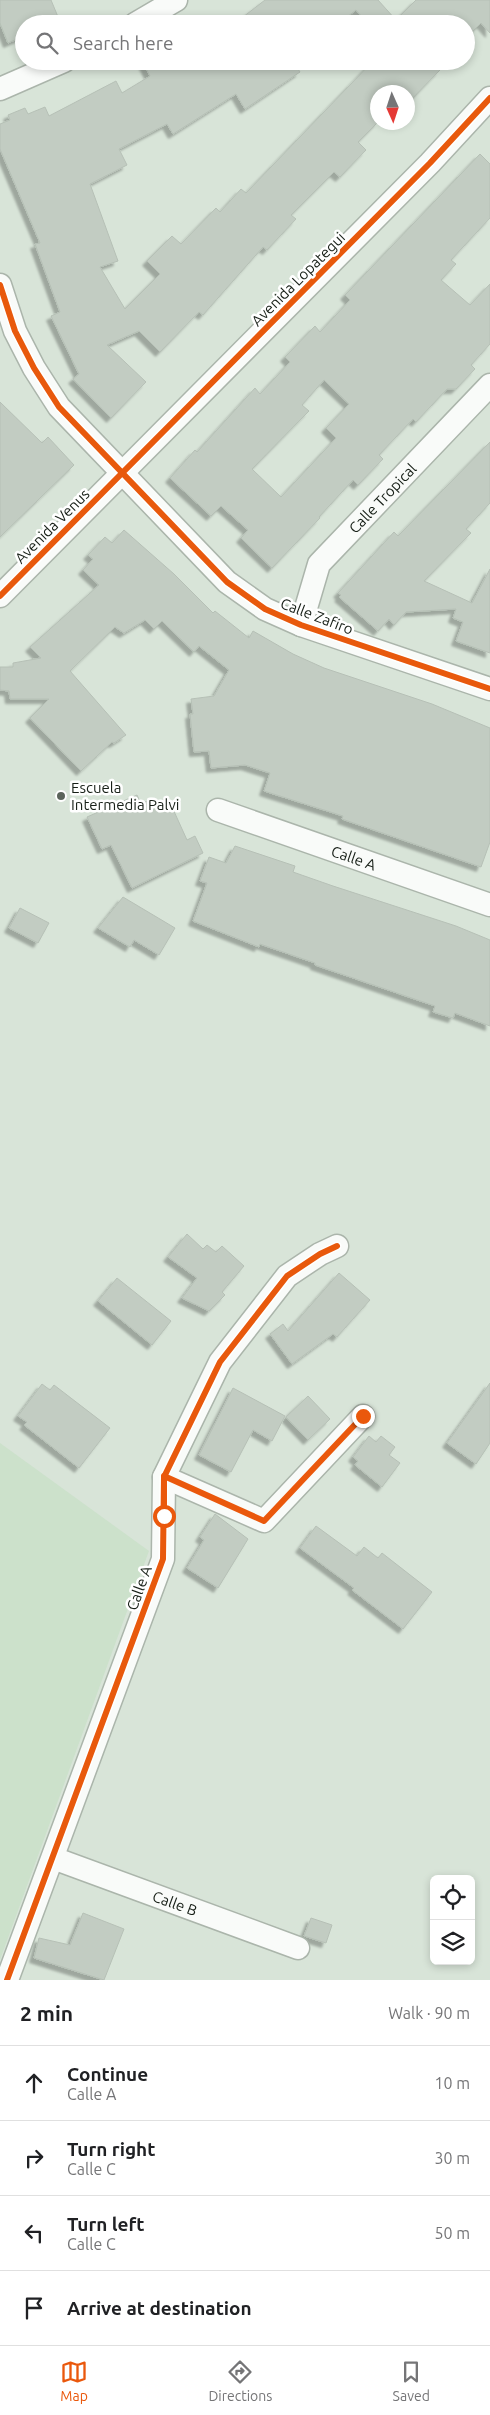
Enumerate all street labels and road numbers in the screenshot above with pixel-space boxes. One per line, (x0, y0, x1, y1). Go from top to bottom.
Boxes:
street label: Avenida Lopategui (248, 229, 348, 329)
street label: Calle Tropical (345, 460, 419, 536)
street label: Avenida Venus (11, 485, 93, 567)
street label: Calle Zafiro (278, 594, 356, 638)
street label: Calle A (329, 842, 379, 873)
street label: Calle A (123, 1563, 155, 1613)
street label: Calle B (150, 1887, 200, 1919)

